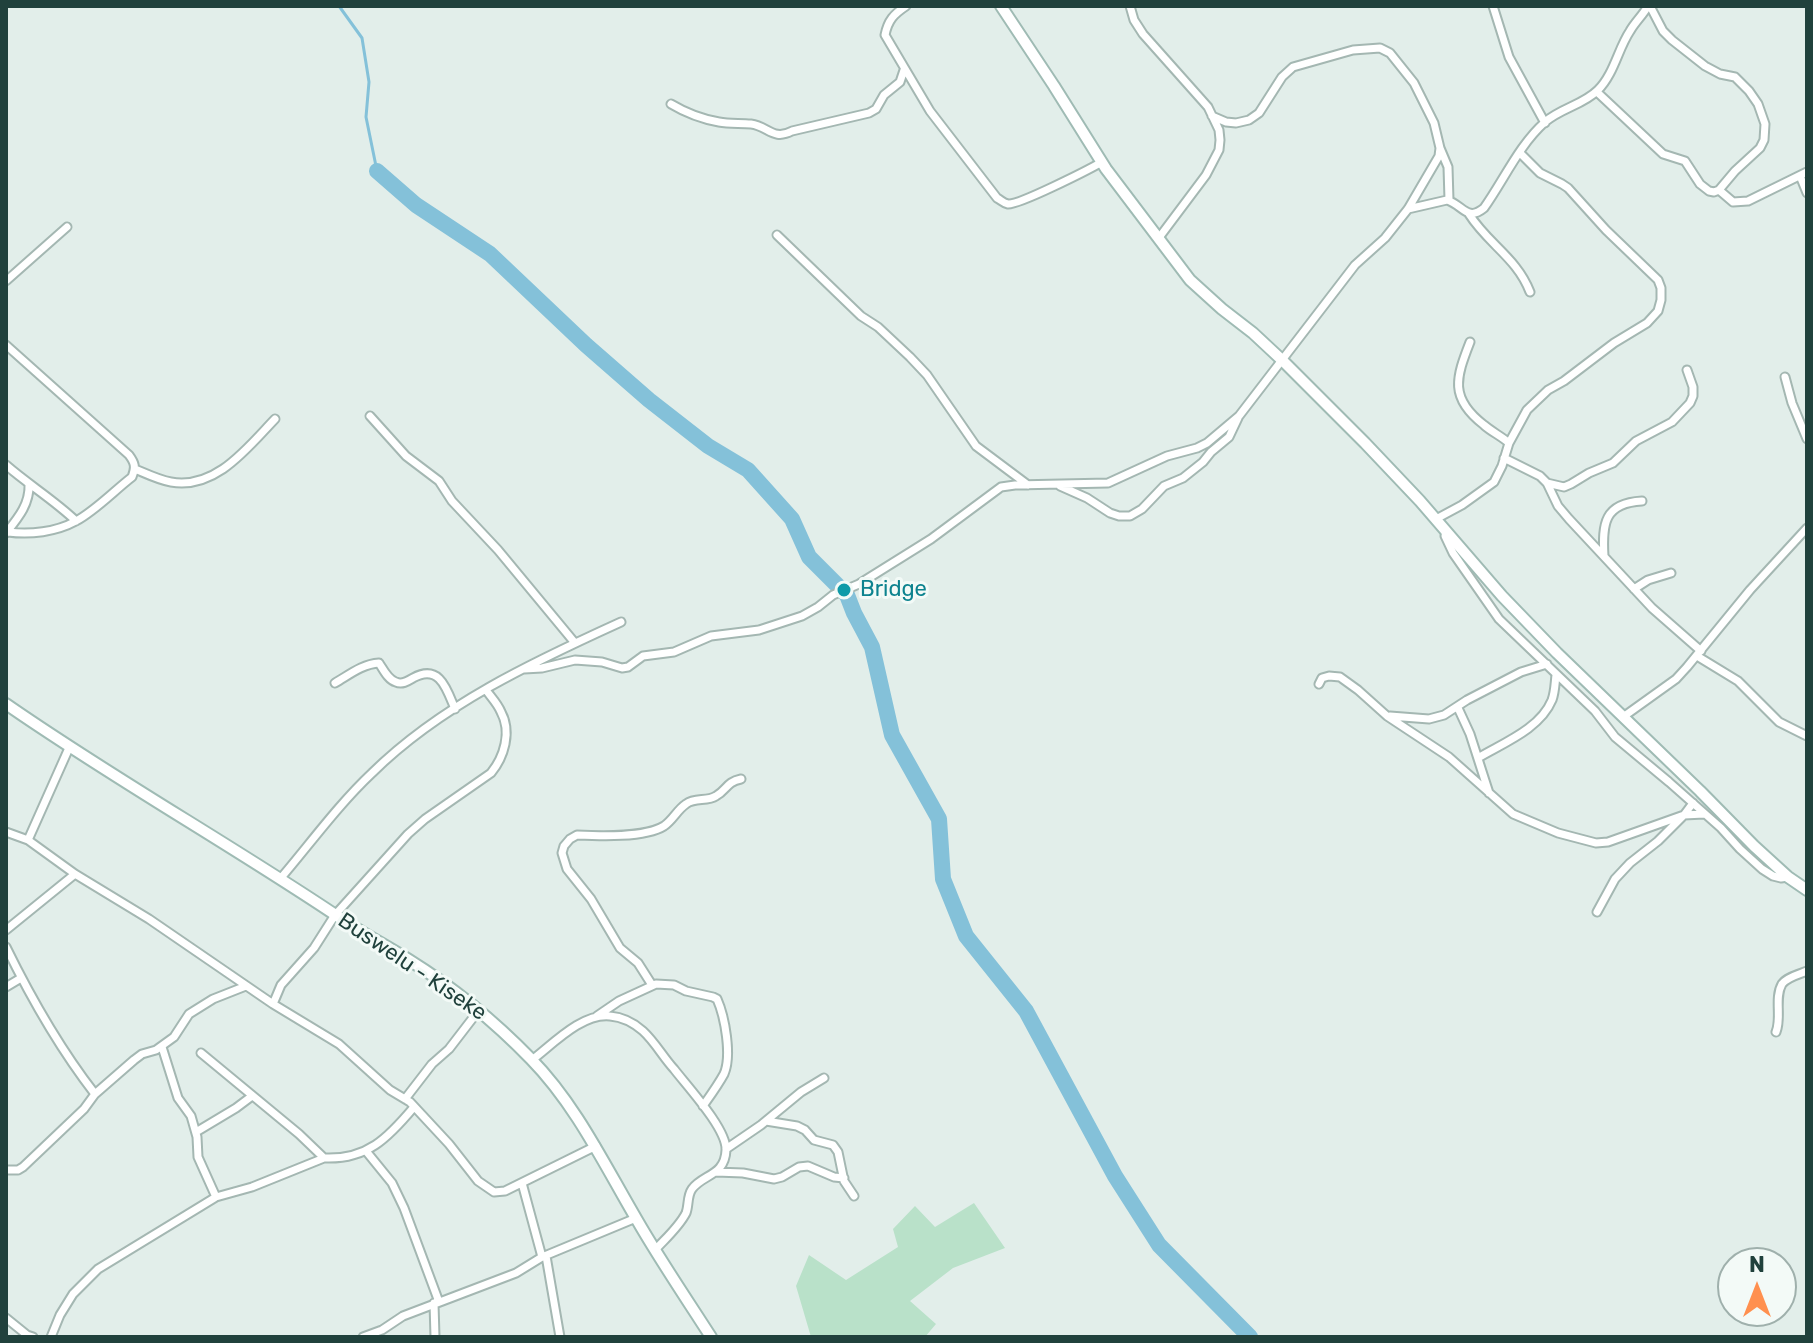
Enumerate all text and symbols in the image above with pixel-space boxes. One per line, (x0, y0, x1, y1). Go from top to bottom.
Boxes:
place label: Bridge (860, 577, 927, 603)
marker: Bridge (835, 581, 853, 599)
street label: Buswelu - Kiseke (333, 907, 491, 1027)
north arrow (1717, 1247, 1797, 1327)
text: N (1749, 1251, 1765, 1278)

